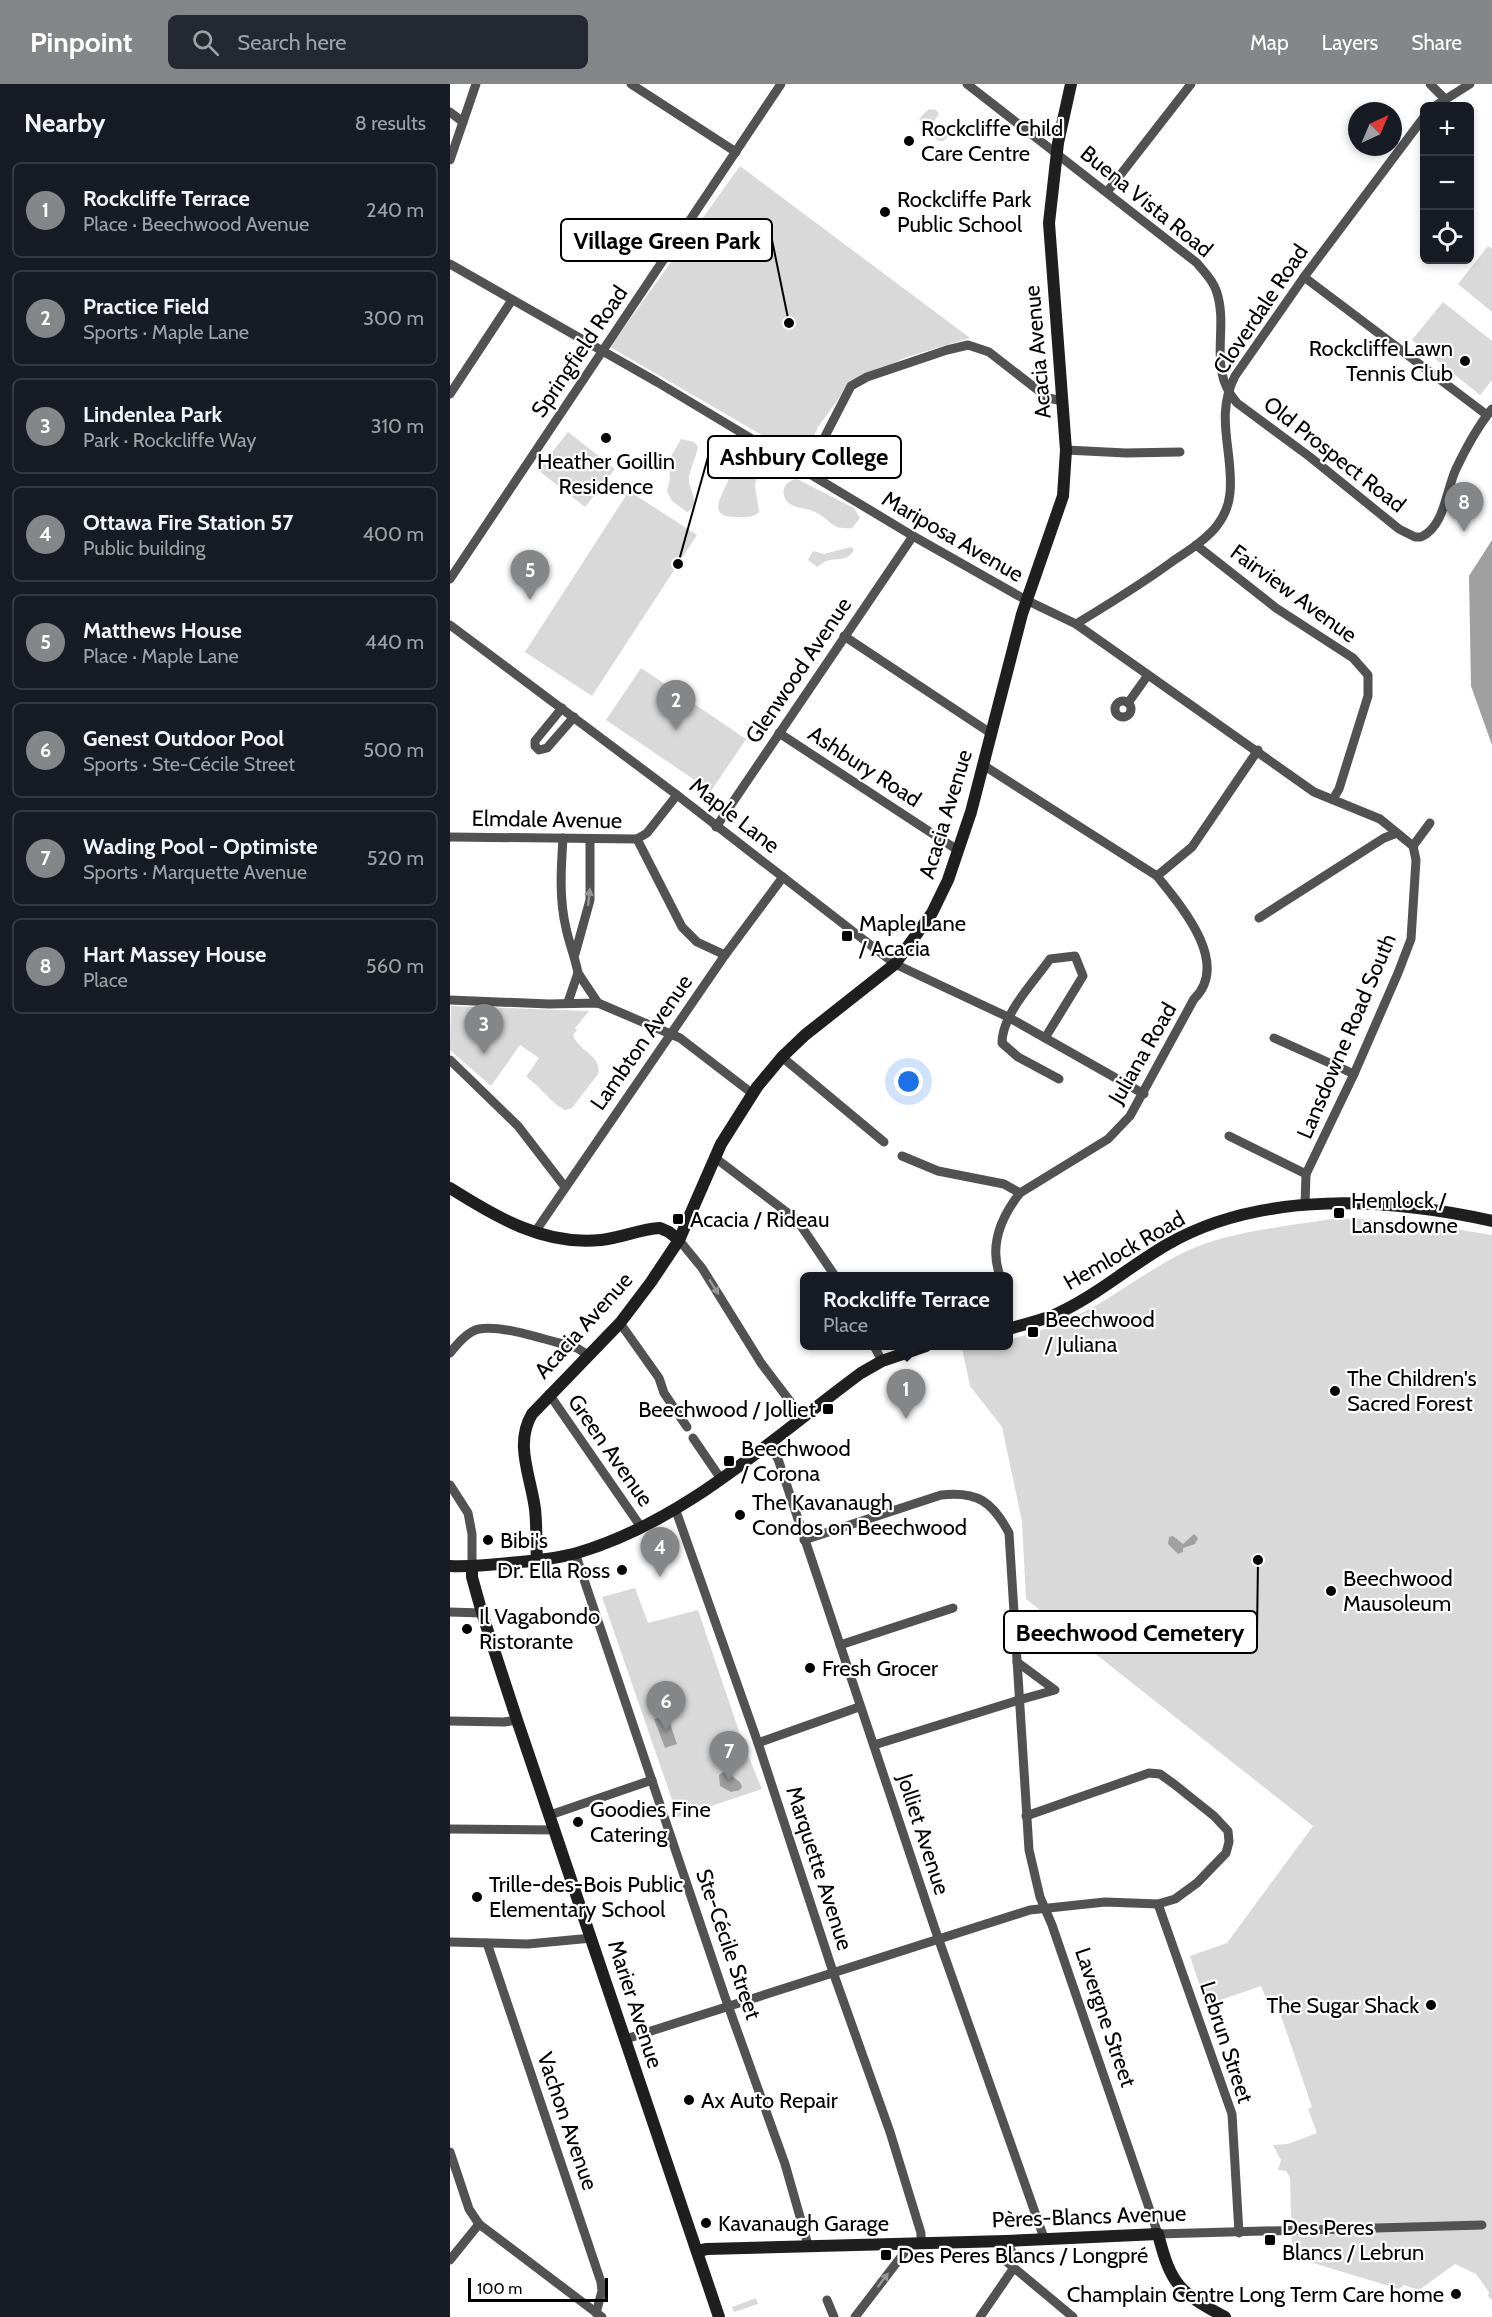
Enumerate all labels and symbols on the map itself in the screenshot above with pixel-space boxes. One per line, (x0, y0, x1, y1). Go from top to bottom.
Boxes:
north arrow (1348, 102, 1402, 156)
place label: Rockcliffe Child Care Centre (921, 115, 1063, 167)
marker: Rockcliffe Child Care Centre (902, 134, 916, 148)
street label: Buena Vista Road (1075, 140, 1218, 263)
place label: Rockcliffe Park Public School (897, 186, 1031, 238)
marker: Rockcliffe Park Public School (878, 205, 892, 219)
callout: Village Green Park (561, 219, 772, 261)
text: Village Green Park (573, 226, 761, 255)
street label: Cloverdale Road (1207, 239, 1314, 379)
street label: Springfield Road (525, 280, 633, 422)
street label: Acacia Avenue (1018, 284, 1057, 420)
place label: Rockcliffe Lawn Tennis Club (1309, 335, 1453, 387)
marker: Rockcliffe Lawn Tennis Club (1458, 354, 1472, 368)
street label: Old Prospect Road (1258, 391, 1411, 518)
marker: Heather Goillin Residence (599, 431, 613, 445)
callout: Ashbury College (708, 436, 901, 478)
text: Ashbury College (720, 442, 888, 471)
place label: Heather Goillin Residence (537, 448, 675, 500)
pin: 8 (1444, 482, 1484, 532)
street label: Mariposa Avenue (877, 485, 1028, 588)
street label: Fairview Avenue (1225, 538, 1362, 648)
pin: 5 (510, 550, 550, 600)
street label: Glenwood Avenue (740, 592, 857, 748)
pin: 2 (656, 680, 696, 730)
street label: Ashbury Road (803, 720, 926, 813)
street label: Acacia Avenue (913, 746, 978, 882)
street label: Maple Lane (684, 772, 785, 859)
street label: Elmdale Avenue (472, 805, 622, 834)
one-way arrow (584, 887, 594, 906)
place label: Maple Lane / Acacia (858, 910, 966, 962)
marker: Maple Lane / Acacia (840, 929, 854, 943)
street label: Lansdowne Road South (1291, 930, 1402, 1143)
street label: Lambton Avenue (585, 969, 698, 1115)
street label: Juliana Road (1102, 998, 1182, 1110)
pin: 3 (465, 1004, 504, 1054)
your location (894, 1067, 923, 1096)
place label: Hemlock / Lansdowne (1351, 1187, 1458, 1239)
street label: Hemlock Road (1059, 1205, 1190, 1296)
place label: Acacia / Rideau (690, 1206, 829, 1233)
marker: Hemlock / Lansdowne (1332, 1206, 1346, 1220)
marker: Acacia / Rideau (671, 1212, 685, 1226)
street label: Acacia Avenue (529, 1267, 638, 1384)
one-way arrow (709, 1279, 720, 1295)
place label: Beechwood / Juliana (1044, 1306, 1155, 1358)
marker: Beechwood / Juliana (1026, 1325, 1040, 1339)
place label: The Children's Sacred Forest (1347, 1365, 1477, 1417)
pin: 1 (886, 1370, 926, 1419)
marker: The Children's Sacred Forest (1328, 1384, 1342, 1398)
street label: Green Avenue (562, 1389, 659, 1512)
place label: Beechwood / Jolliet (638, 1396, 817, 1423)
marker: Beechwood / Jolliet (821, 1402, 835, 1416)
place label: Beechwood / Corona (740, 1435, 851, 1487)
marker: Beechwood / Corona (722, 1454, 736, 1468)
place label: The Kavanaugh Condos on Beechwood (752, 1489, 967, 1541)
marker: The Kavanaugh Condos on Beechwood (733, 1508, 747, 1522)
place label: Bibi's (500, 1527, 548, 1554)
pin: 4 (640, 1528, 680, 1577)
marker: Bibi's (481, 1533, 495, 1547)
place label: Dr. Ella Ross (497, 1557, 610, 1584)
marker: Dr. Ella Ross (615, 1563, 629, 1577)
place label: Beechwood Mausoleum (1343, 1565, 1453, 1617)
marker: Beechwood Mausoleum (1324, 1584, 1338, 1598)
place label: Il Vagabondo Ristorante (479, 1603, 600, 1655)
callout: Beechwood Cemetery (1004, 1611, 1257, 1653)
text: Beechwood Cemetery (1016, 1618, 1244, 1647)
marker: Il Vagabondo Ristorante (460, 1622, 474, 1636)
place label: Fresh Grocer (822, 1655, 938, 1682)
marker: Fresh Grocer (803, 1661, 817, 1675)
pin: 6 (646, 1682, 686, 1731)
pin: 7 (710, 1732, 748, 1781)
street label: Jolliet Avenue (891, 1769, 956, 1898)
street label: Marquette Avenue (780, 1783, 859, 1954)
place label: Goodies Fine Catering (590, 1796, 711, 1848)
marker: Goodies Fine Catering (571, 1815, 585, 1829)
street label: Ste-Cécile Street (690, 1865, 767, 2024)
place label: Trille-des-Bois Public Elementary School (489, 1871, 683, 1923)
marker: Trille-des-Bois Public Elementary School (470, 1890, 484, 1904)
street label: Marier Avenue (602, 1937, 669, 2071)
street label: Lavergne Street (1069, 1944, 1142, 2091)
street label: Lebrun Street (1194, 1978, 1259, 2107)
place label: The Sugar Shack (1267, 1992, 1419, 2019)
marker: The Sugar Shack (1424, 1998, 1438, 2012)
street label: Vachon Avenue (531, 2049, 604, 2194)
place label: Ax Auto Repair (701, 2087, 838, 2114)
marker: Ax Auto Repair (682, 2093, 696, 2107)
street label: Pères-Blancs Avenue (991, 2200, 1187, 2233)
place label: Kavanaugh Garage (718, 2210, 889, 2237)
place label: Des Peres Blancs / Lebrun (1282, 2214, 1424, 2266)
marker: Kavanaugh Garage (699, 2216, 713, 2230)
marker: Des Peres Blancs / Lebrun (1263, 2233, 1277, 2247)
place label: Des Peres Blancs / Longpré (898, 2242, 1148, 2269)
marker: Des Peres Blancs / Longpré (879, 2248, 893, 2262)
one-way arrow (877, 2273, 889, 2289)
scale bar (468, 2275, 608, 2302)
place label: Champlain Centre Long Term Care home (1067, 2281, 1444, 2308)
marker: Champlain Centre Long Term Care home (1449, 2287, 1463, 2301)

